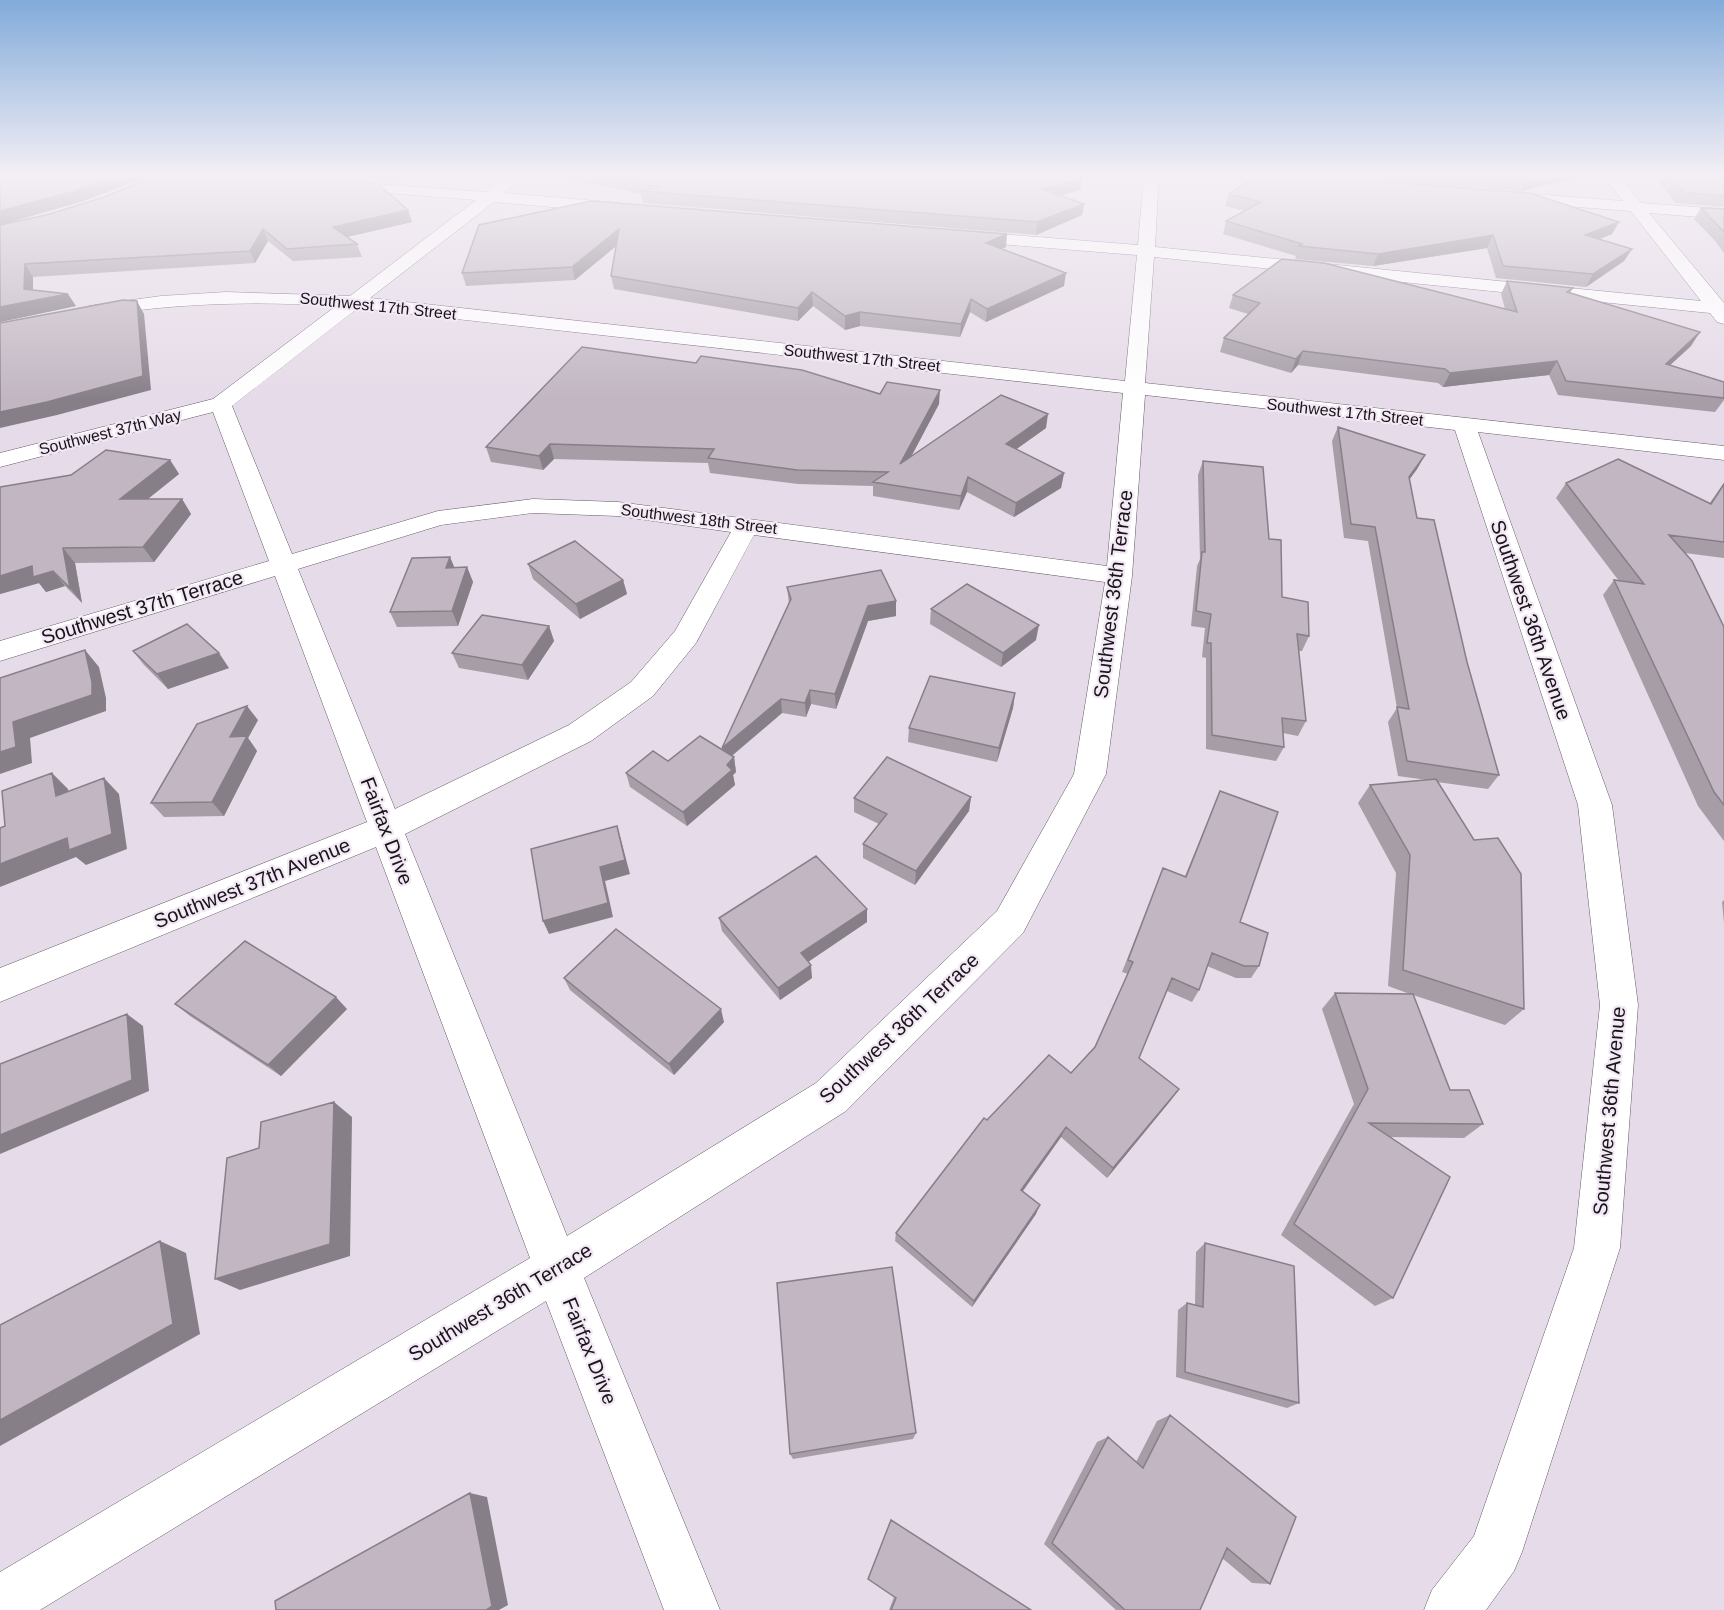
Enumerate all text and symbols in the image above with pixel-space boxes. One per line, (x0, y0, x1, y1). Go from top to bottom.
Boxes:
street label: Southwest 17th Street (299, 289, 458, 323)
street label: Southwest 17th Street (783, 341, 942, 375)
street label: Southwest 17th Street (1266, 395, 1425, 429)
street label: Southwest 37th Way (37, 406, 183, 458)
street label: Southwest 36th Terrace (1089, 489, 1137, 699)
street label: Southwest 18th Street (620, 501, 779, 537)
street label: Southwest 36th Avenue (1486, 517, 1576, 723)
street label: Southwest 37th Terrace (38, 566, 246, 648)
street label: Fairfax Drive (356, 774, 418, 888)
street label: Southwest 37th Avenue (151, 834, 353, 932)
street label: Southwest 36th Terrace (815, 948, 983, 1108)
street label: Southwest 36th Avenue (1589, 1006, 1629, 1216)
street label: Southwest 36th Terrace (404, 1239, 596, 1365)
street label: Fairfax Drive (559, 1294, 621, 1408)

